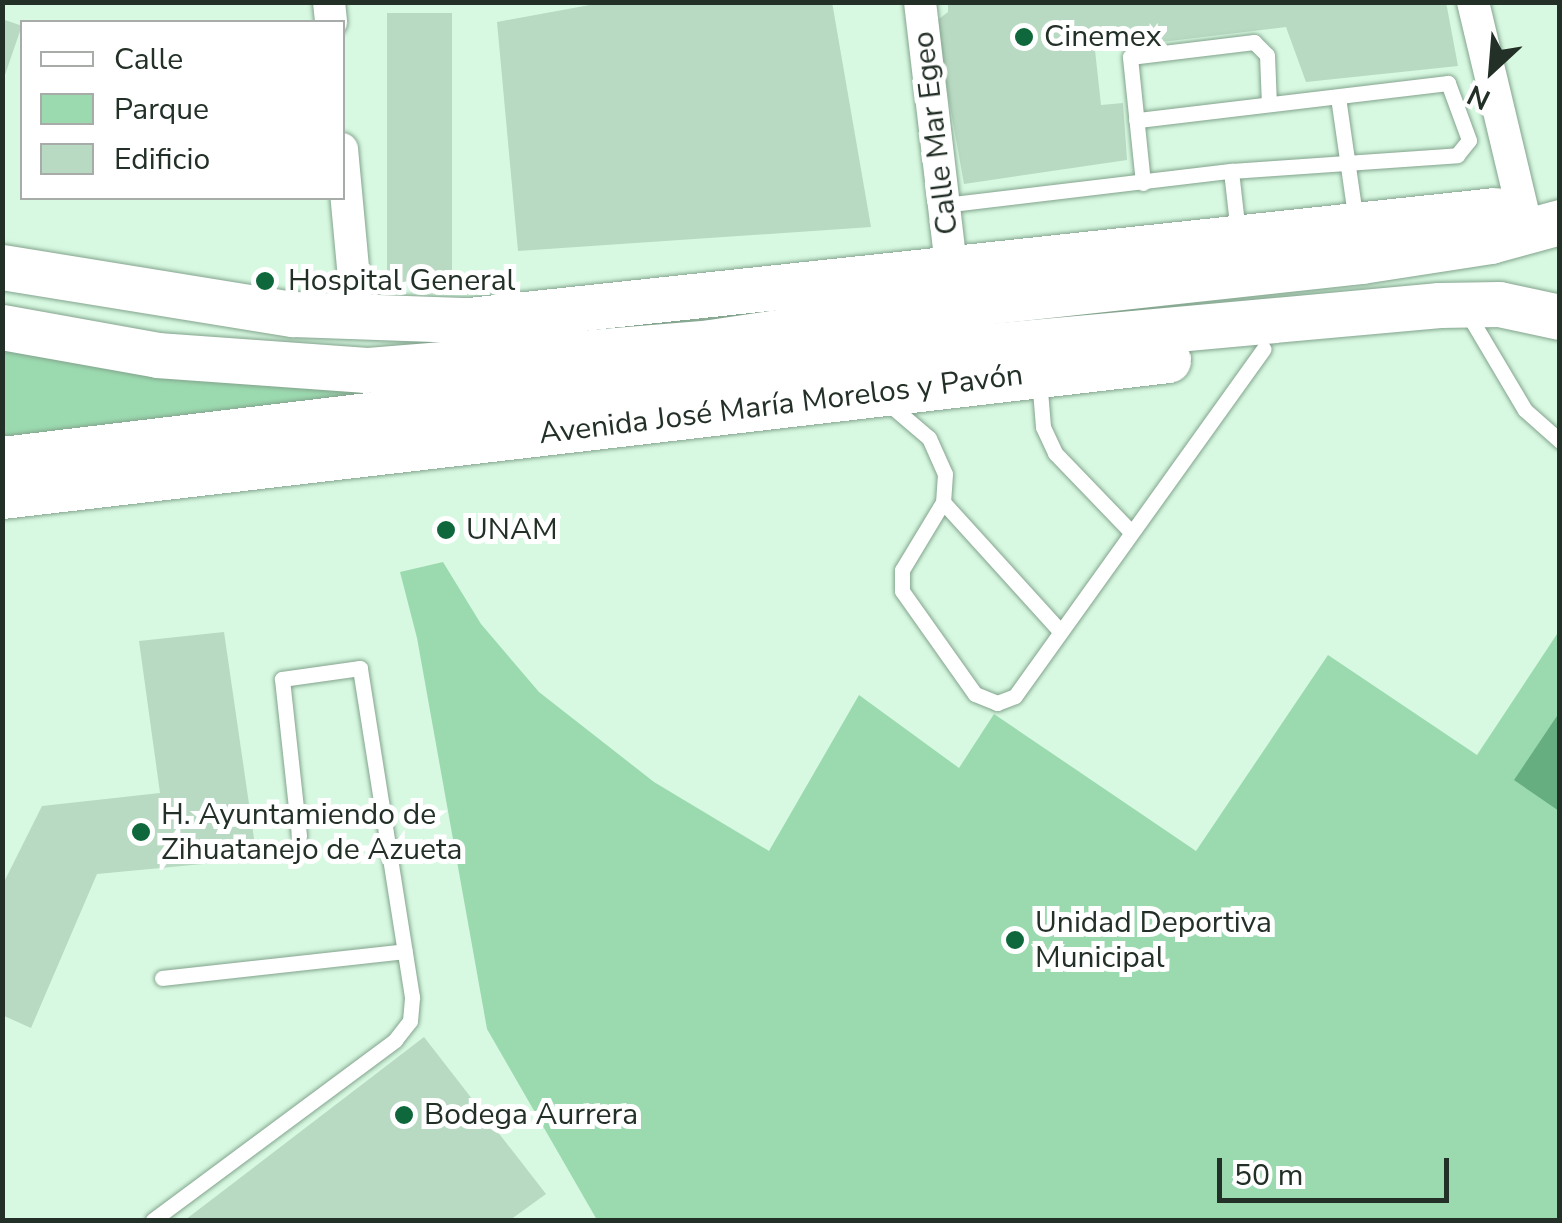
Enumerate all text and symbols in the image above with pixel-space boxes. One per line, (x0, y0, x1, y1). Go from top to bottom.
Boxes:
place label: Cinemex (1044, 19, 1161, 55)
legend (20, 20, 345, 200)
north arrow (1442, 20, 1542, 120)
marker: Cinemex (1013, 26, 1035, 48)
street label: Calle Mar Egeo (906, 29, 966, 237)
text: Calle (114, 39, 183, 80)
text: N (1461, 75, 1497, 119)
text: Parque (114, 89, 209, 130)
text: Edificio (114, 139, 210, 180)
place label: Hospital General (288, 263, 515, 299)
marker: Hospital General (252, 268, 278, 294)
street label: Avenida José María Morelos y Pavón (537, 357, 1025, 453)
place label: UNAM (466, 512, 558, 548)
marker: UNAM (435, 519, 457, 541)
place label: H. Ayuntamiendo de Zihuatanejo de Azueta (161, 797, 462, 868)
marker: H. Ayuntamiendo de Zihuatanejo de Azueta (130, 821, 152, 843)
place label: Unidad Deportiva Municipal (1035, 905, 1272, 976)
marker: Unidad Deportiva Municipal (1004, 929, 1026, 951)
place label: Bodega Aurrera (424, 1097, 638, 1133)
marker: Bodega Aurrera (393, 1104, 415, 1126)
scale bar (1222, 1138, 1454, 1200)
text: 50 m (1234, 1155, 1303, 1196)

